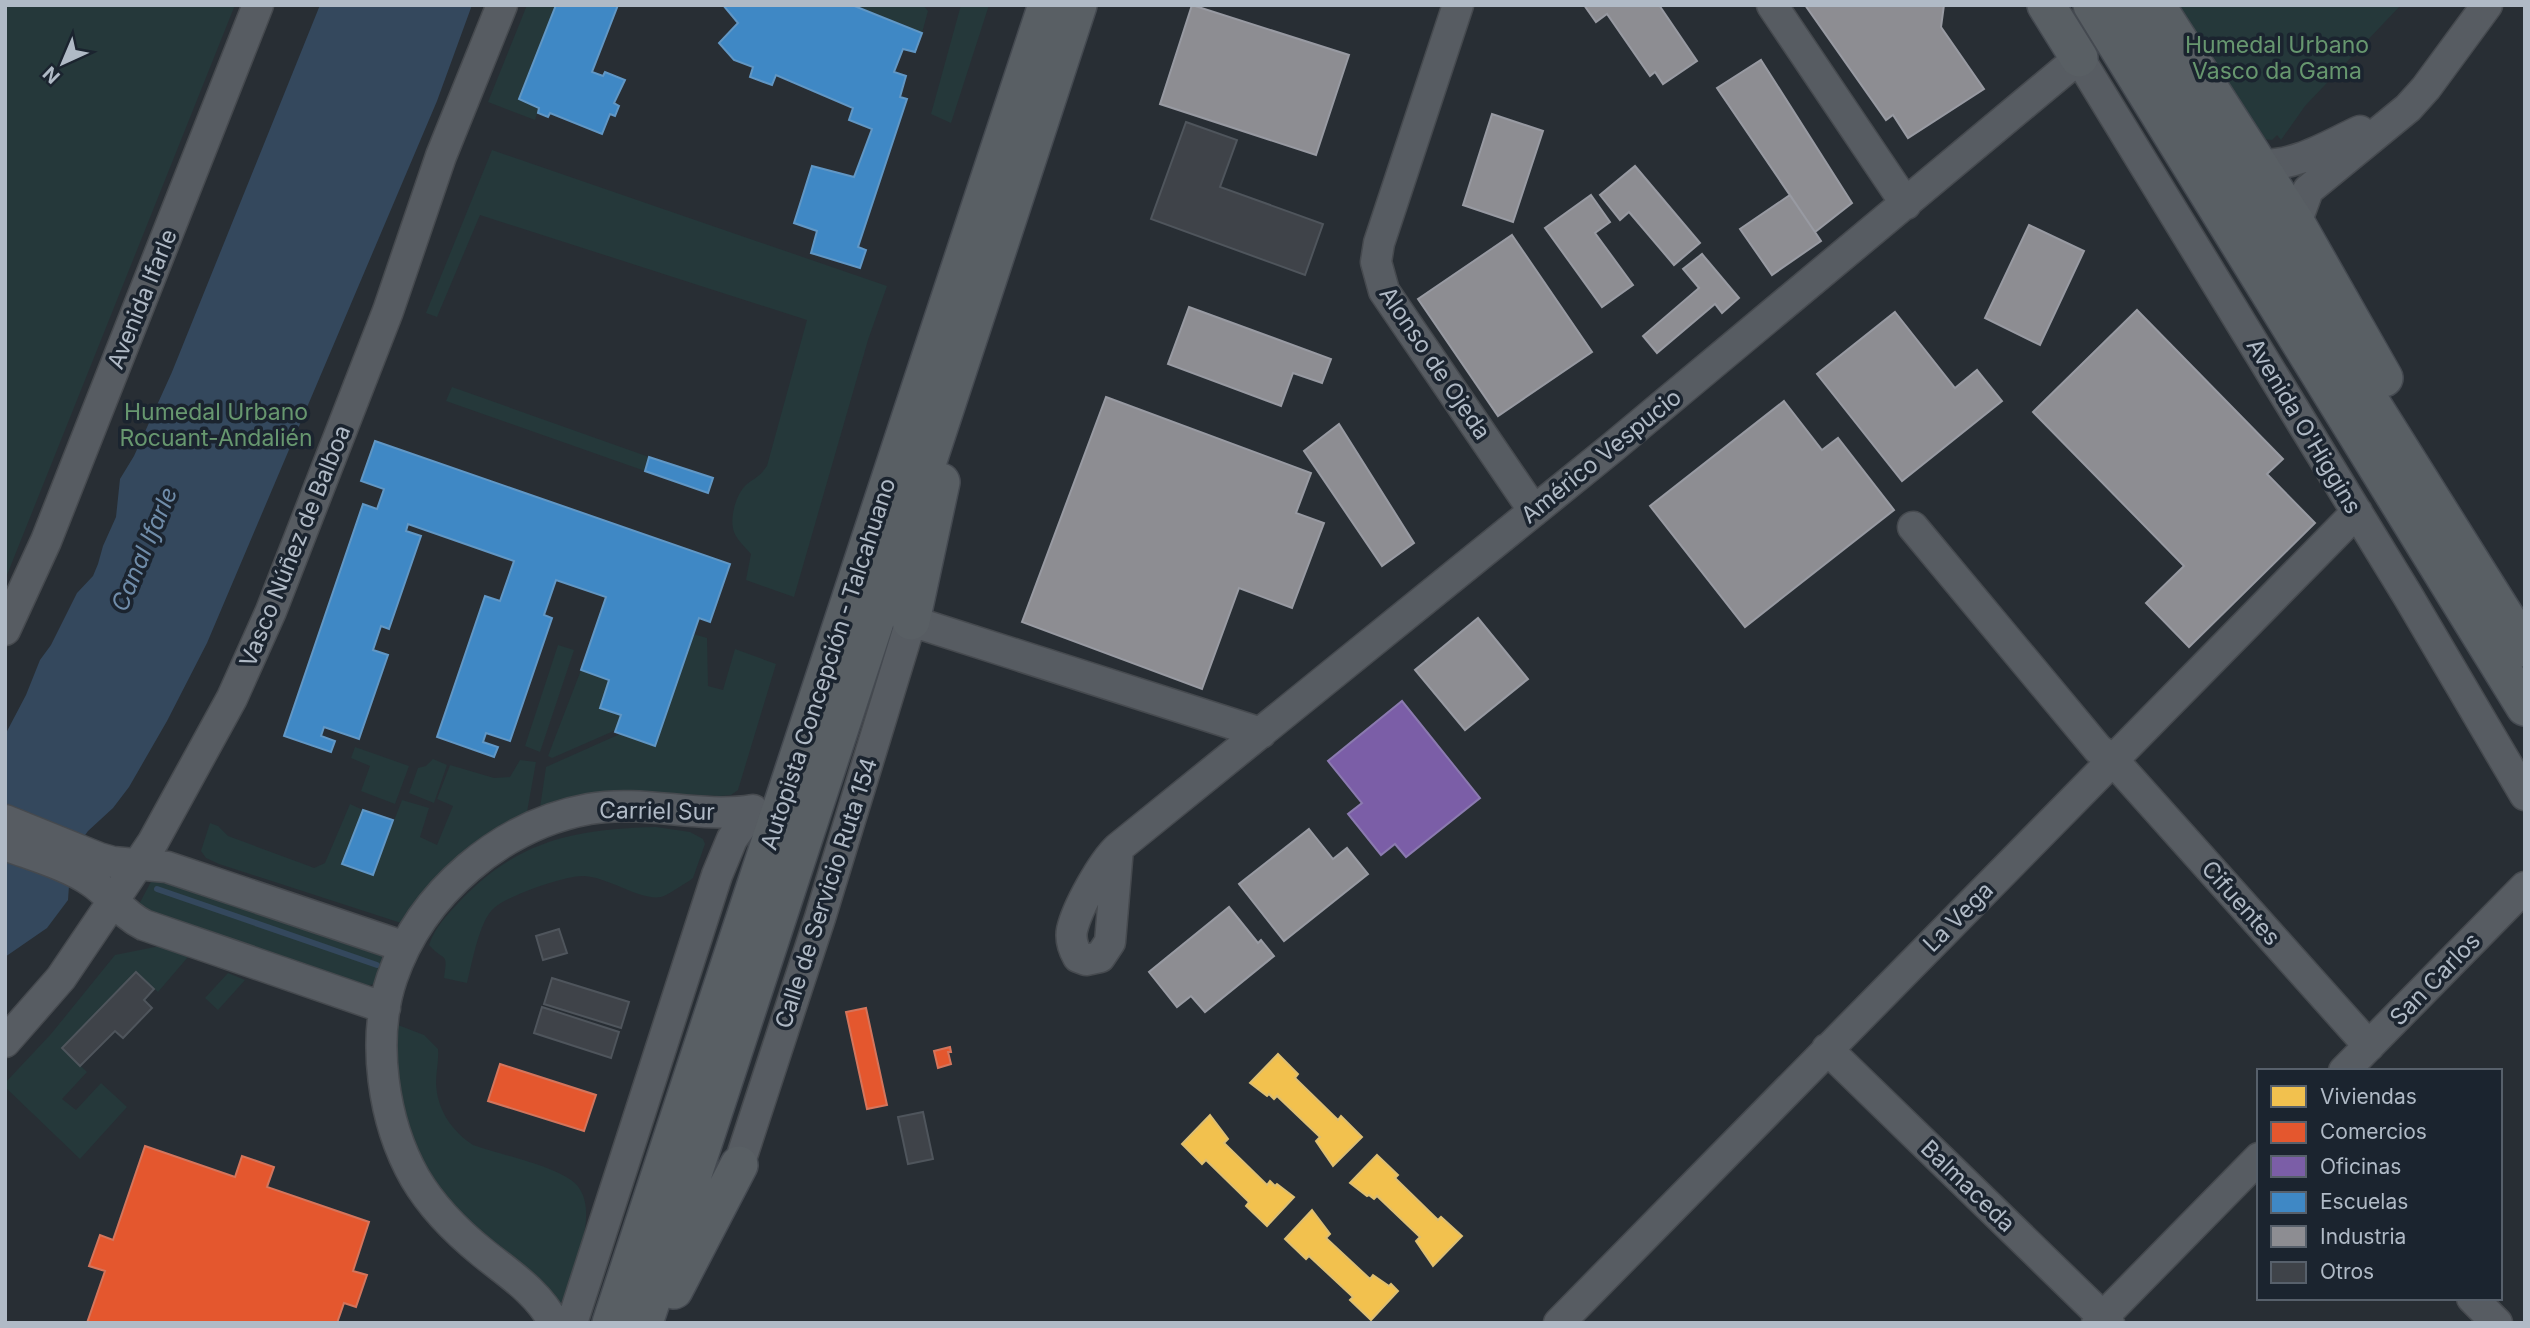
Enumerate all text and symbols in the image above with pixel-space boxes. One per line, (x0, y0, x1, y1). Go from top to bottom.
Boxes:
north arrow (28, 28, 98, 98)
park label: Humedal Urbano Vasco da Gama (2185, 31, 2369, 85)
text: N (38, 62, 65, 88)
street label: Avenida Ifarle (101, 225, 183, 373)
street label: Alonso de Ojeda (1373, 281, 1497, 445)
street label: Avenida O'Higgins (2241, 333, 2367, 519)
street label: Américo Vespucio (1515, 383, 1687, 529)
park label: Humedal Urbano Rocuant-Andalién (120, 398, 312, 452)
street label: Vasco Núñez de Balboa (234, 421, 356, 671)
street label: Autopista Concepción - Talcahuano (755, 475, 901, 853)
water label: Canal Ifarle (105, 482, 183, 616)
street label: Calle de Servicio Ruta 154 (769, 754, 883, 1032)
street label: Carriel Sur (599, 796, 715, 826)
street label: Cifuentes (2196, 855, 2286, 951)
street label: La Vega (1917, 876, 1999, 958)
street label: San Carlos (2384, 927, 2486, 1031)
legend (2257, 1069, 2502, 1300)
text: Viviendas (2320, 1084, 2417, 1109)
text: Comercios (2320, 1119, 2427, 1144)
street label: Balmaceda (1915, 1134, 2021, 1238)
text: Oficinas (2320, 1154, 2401, 1179)
text: Escuelas (2320, 1189, 2408, 1214)
text: Industria (2320, 1224, 2406, 1249)
text: Otros (2320, 1259, 2374, 1284)

